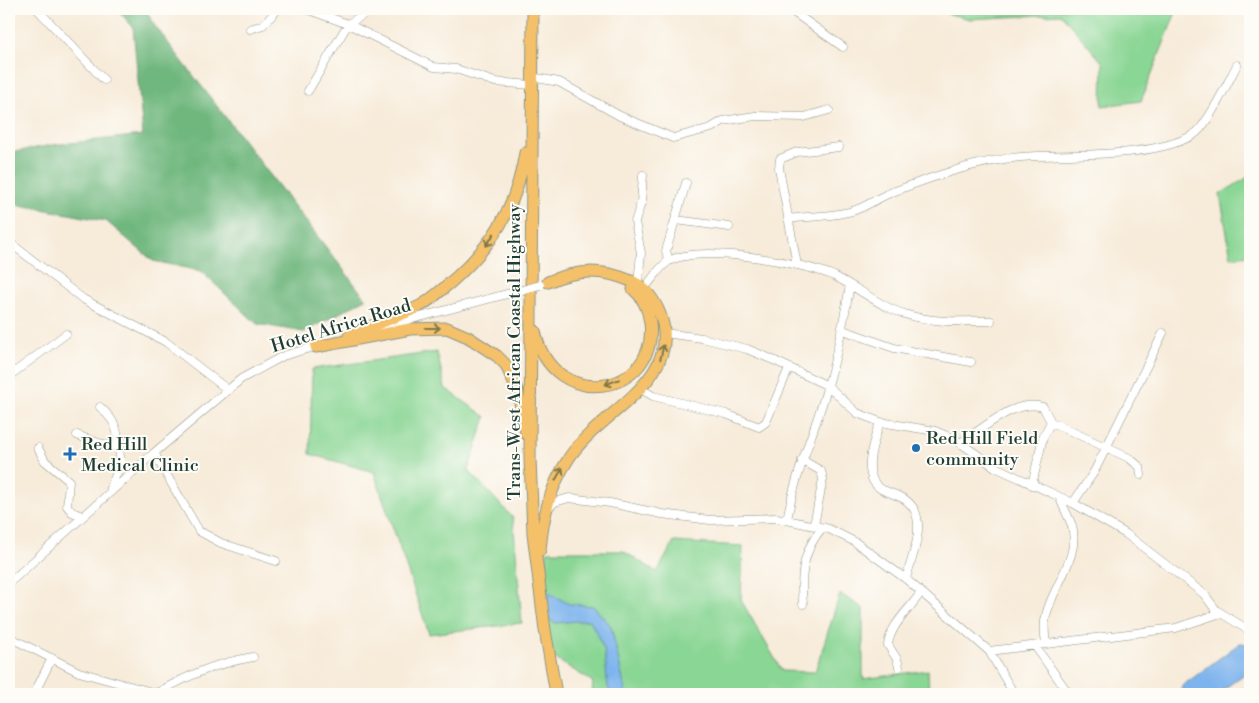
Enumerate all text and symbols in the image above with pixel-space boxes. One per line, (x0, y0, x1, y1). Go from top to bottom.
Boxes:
street label: Trans-West African Coastal Highway (503, 204, 526, 500)
one-way arrow (485, 232, 495, 246)
street label: Hotel Africa Road (268, 294, 415, 358)
one-way arrow (424, 323, 441, 333)
one-way arrow (657, 344, 667, 360)
one-way arrow (605, 378, 620, 388)
place label: Red Hill Field community (926, 427, 1039, 471)
place label: Red Hill Medical Clinic (81, 433, 199, 477)
marker: Red Hill Field community (910, 442, 922, 454)
marker: Red Hill Medical Clinic (63, 447, 77, 461)
one-way arrow (555, 468, 565, 482)

